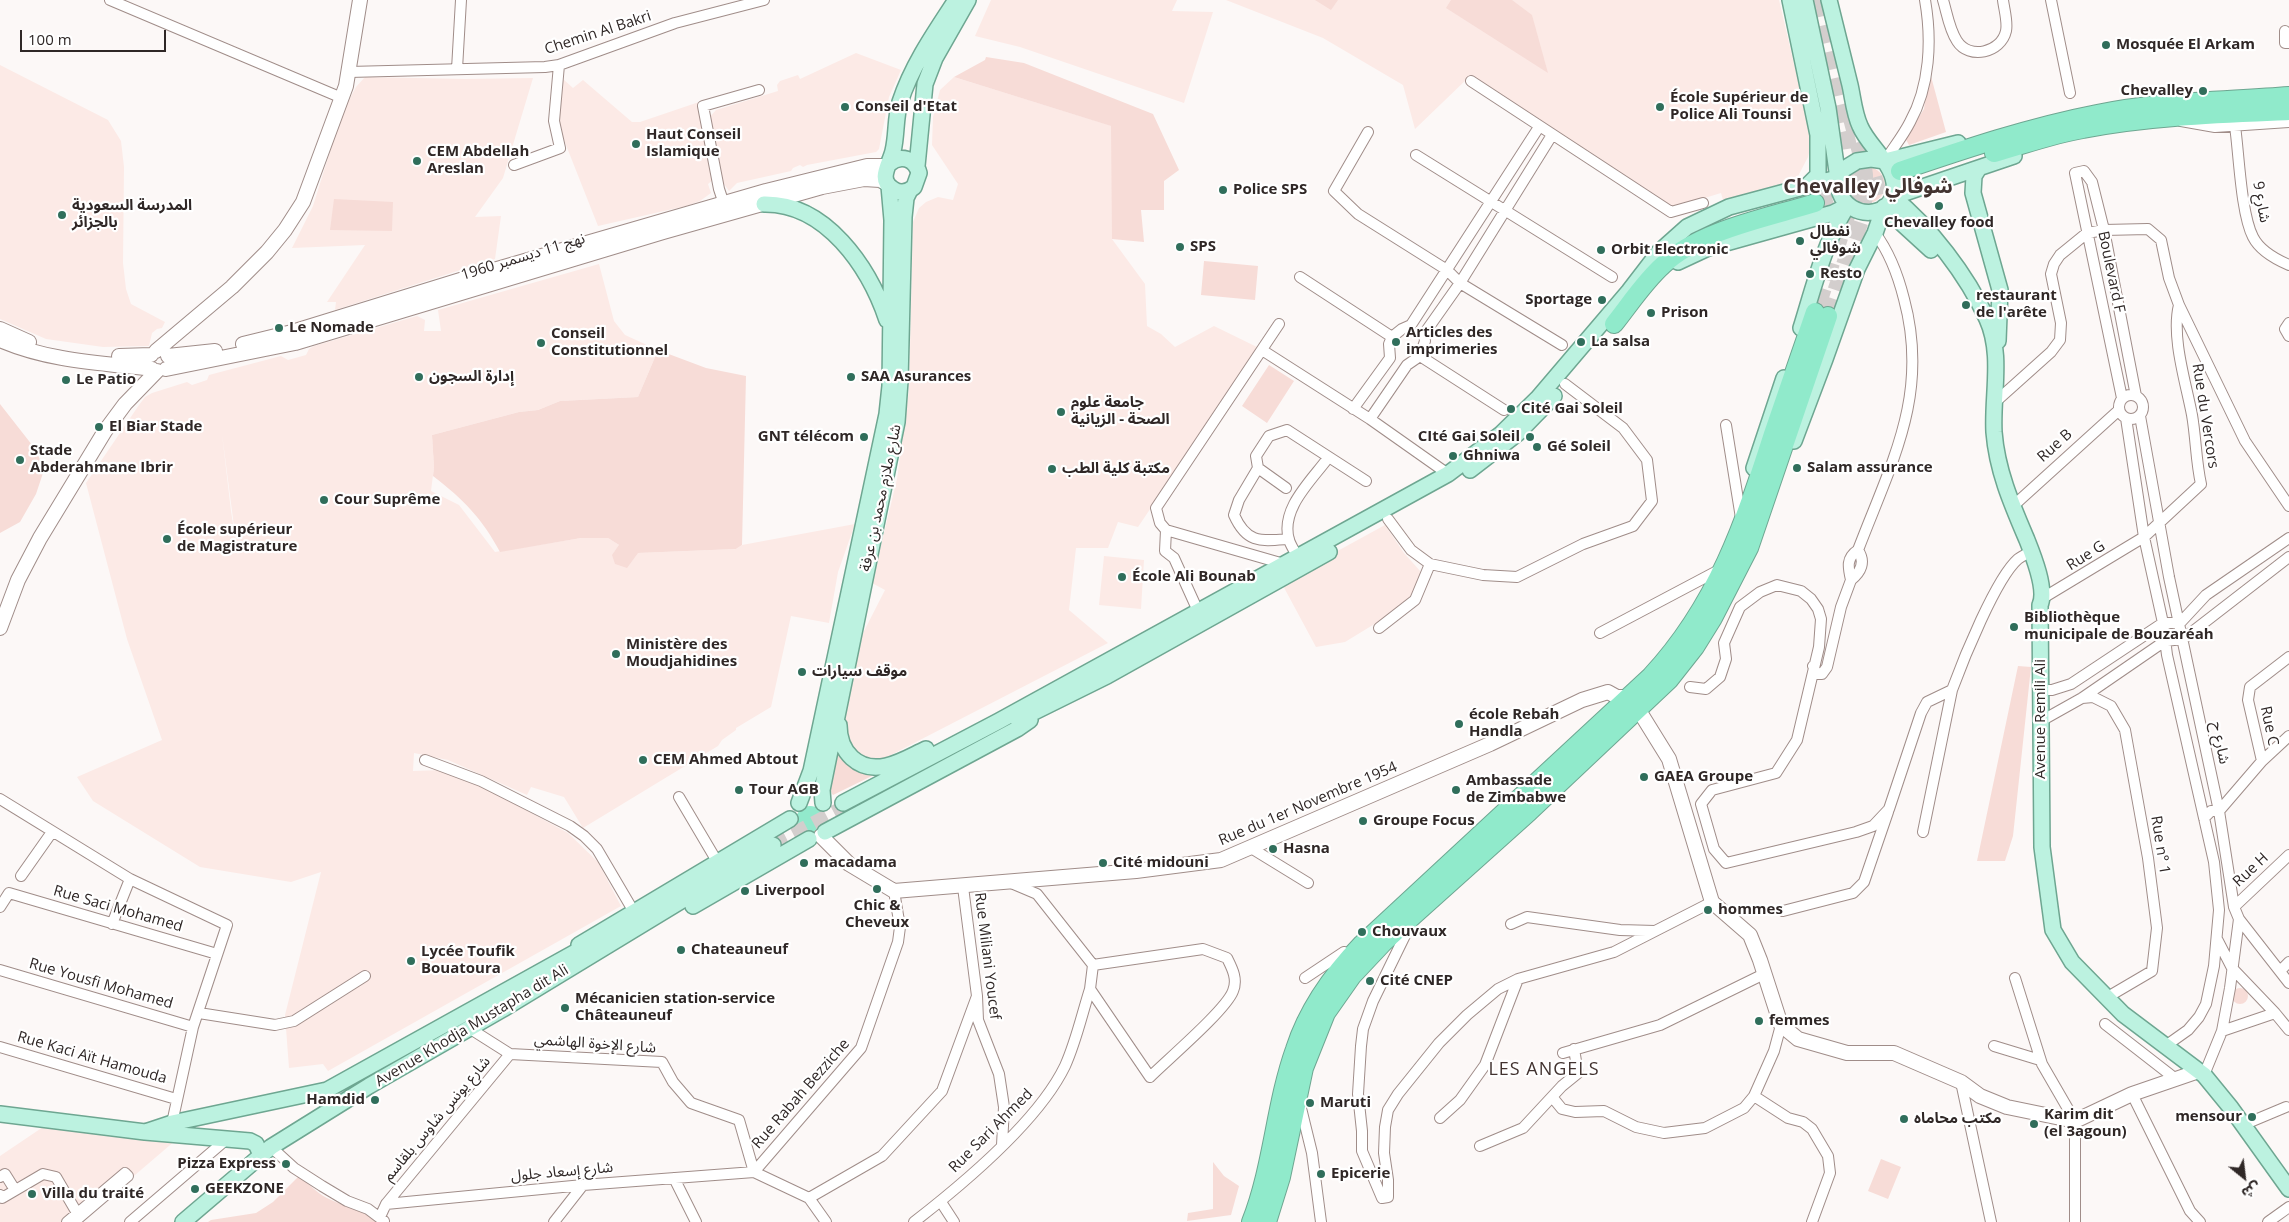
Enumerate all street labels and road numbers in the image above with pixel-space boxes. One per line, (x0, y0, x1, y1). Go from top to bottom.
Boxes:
street label: Chemin Al Bakri (543, 7, 653, 59)
street label: شارع 9 (2249, 180, 2273, 224)
street label: نهج 11 ديسمبر 1960 (459, 230, 587, 284)
street label: Boulevard F (2094, 230, 2128, 314)
street label: Rue du Vercors (2188, 362, 2222, 470)
street label: شارع ملازم محمد بن عرفة (857, 423, 905, 573)
street label: Rue B (2034, 426, 2076, 466)
street label: Rue G (2064, 537, 2108, 575)
street label: Avenue Remili Ali (2032, 659, 2050, 779)
street label: Rue C (2256, 704, 2282, 748)
street label: شارع ح (2207, 720, 2233, 766)
street label: Rue du 1er Novembre 1954 (1216, 758, 1400, 850)
street label: Rue n° 1 (2147, 815, 2173, 875)
street label: Rue H (2230, 849, 2272, 891)
street label: Rue Saci Mohamed (51, 882, 185, 936)
street label: Rue Miliani Youcef (970, 891, 1004, 1021)
street label: Rue Yousfi Mohamed (27, 955, 175, 1013)
street label: Avenue Khodja Mustapha dit Ali (372, 961, 572, 1091)
street label: Rue Kaci Aït Hamouda (15, 1028, 169, 1088)
street label: شارع الإخوة الهاشمي (533, 1031, 657, 1057)
street label: Rue Rabah Bezziche (748, 1035, 854, 1153)
street label: شارع يونس شاوس بلقاسم (380, 1053, 494, 1185)
street label: Rue Sari Ahmed (945, 1085, 1037, 1177)
street label: شارع إسعاد جلول (510, 1159, 614, 1185)

